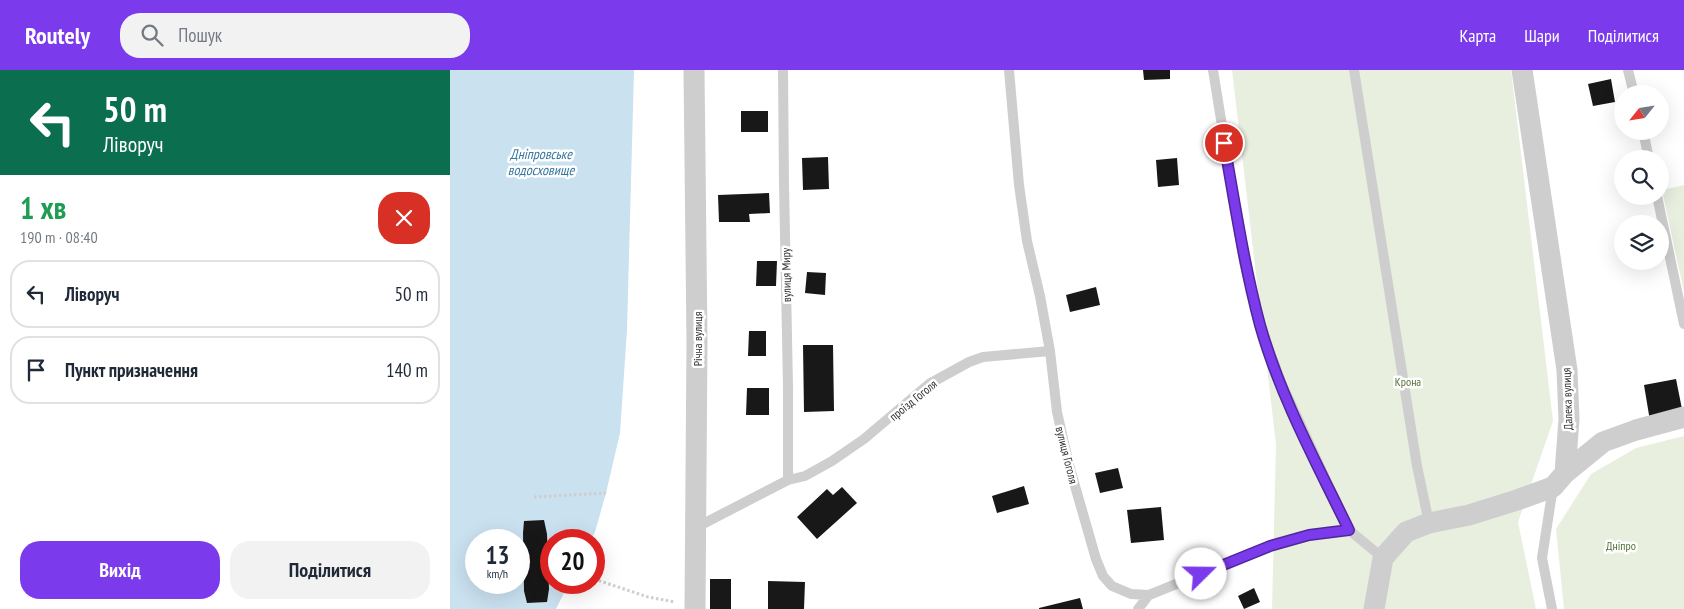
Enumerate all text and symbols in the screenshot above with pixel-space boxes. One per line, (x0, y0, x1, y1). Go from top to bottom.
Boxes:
search box (120, 13, 470, 58)
text: Routely (25, 20, 90, 51)
icon: search (138, 21, 166, 49)
text: Пошук (178, 23, 222, 47)
text: Карта (1460, 24, 1496, 47)
text: Шари (1524, 24, 1560, 47)
text: Поділитися (1588, 24, 1659, 47)
north arrow (1614, 85, 1669, 140)
map controls (1614, 85, 1669, 270)
text: 50 m (103, 86, 167, 132)
icon: left (20, 90, 85, 155)
pin (1203, 122, 1245, 164)
icon: arrive (1210, 129, 1238, 157)
text: Ліворуч (103, 130, 164, 158)
water label: Дніпровське водосховище (508, 145, 575, 179)
button: search (1614, 150, 1669, 205)
text: 1 хв (20, 188, 66, 227)
button: close (378, 192, 430, 244)
button: layers (1614, 215, 1669, 270)
text: 190 m · 08:40 (20, 227, 98, 247)
street label: вулиця Миру (778, 247, 794, 302)
icon: left (22, 280, 50, 308)
text: Ліворуч (65, 282, 119, 306)
text: 50 m (395, 282, 428, 306)
street label: Річна вулиця (690, 311, 705, 366)
icon: arrive (22, 356, 50, 384)
text: Пункт призначення (65, 358, 198, 382)
text: 140 m (386, 358, 428, 382)
street label: Далека вулиця (1558, 367, 1576, 430)
park label: Крона (1395, 374, 1421, 389)
street label: проїзд Гоголя (886, 376, 940, 424)
street label: вулиця Гоголя (1053, 425, 1081, 485)
speed limit sign: 20 (540, 529, 605, 594)
park label: Дніпро (1606, 538, 1636, 553)
text: 13 (486, 539, 509, 571)
button: Вихід (20, 541, 220, 599)
button: Поділитися (230, 541, 430, 599)
position arrow (1174, 547, 1226, 599)
text: km/h (487, 566, 508, 581)

